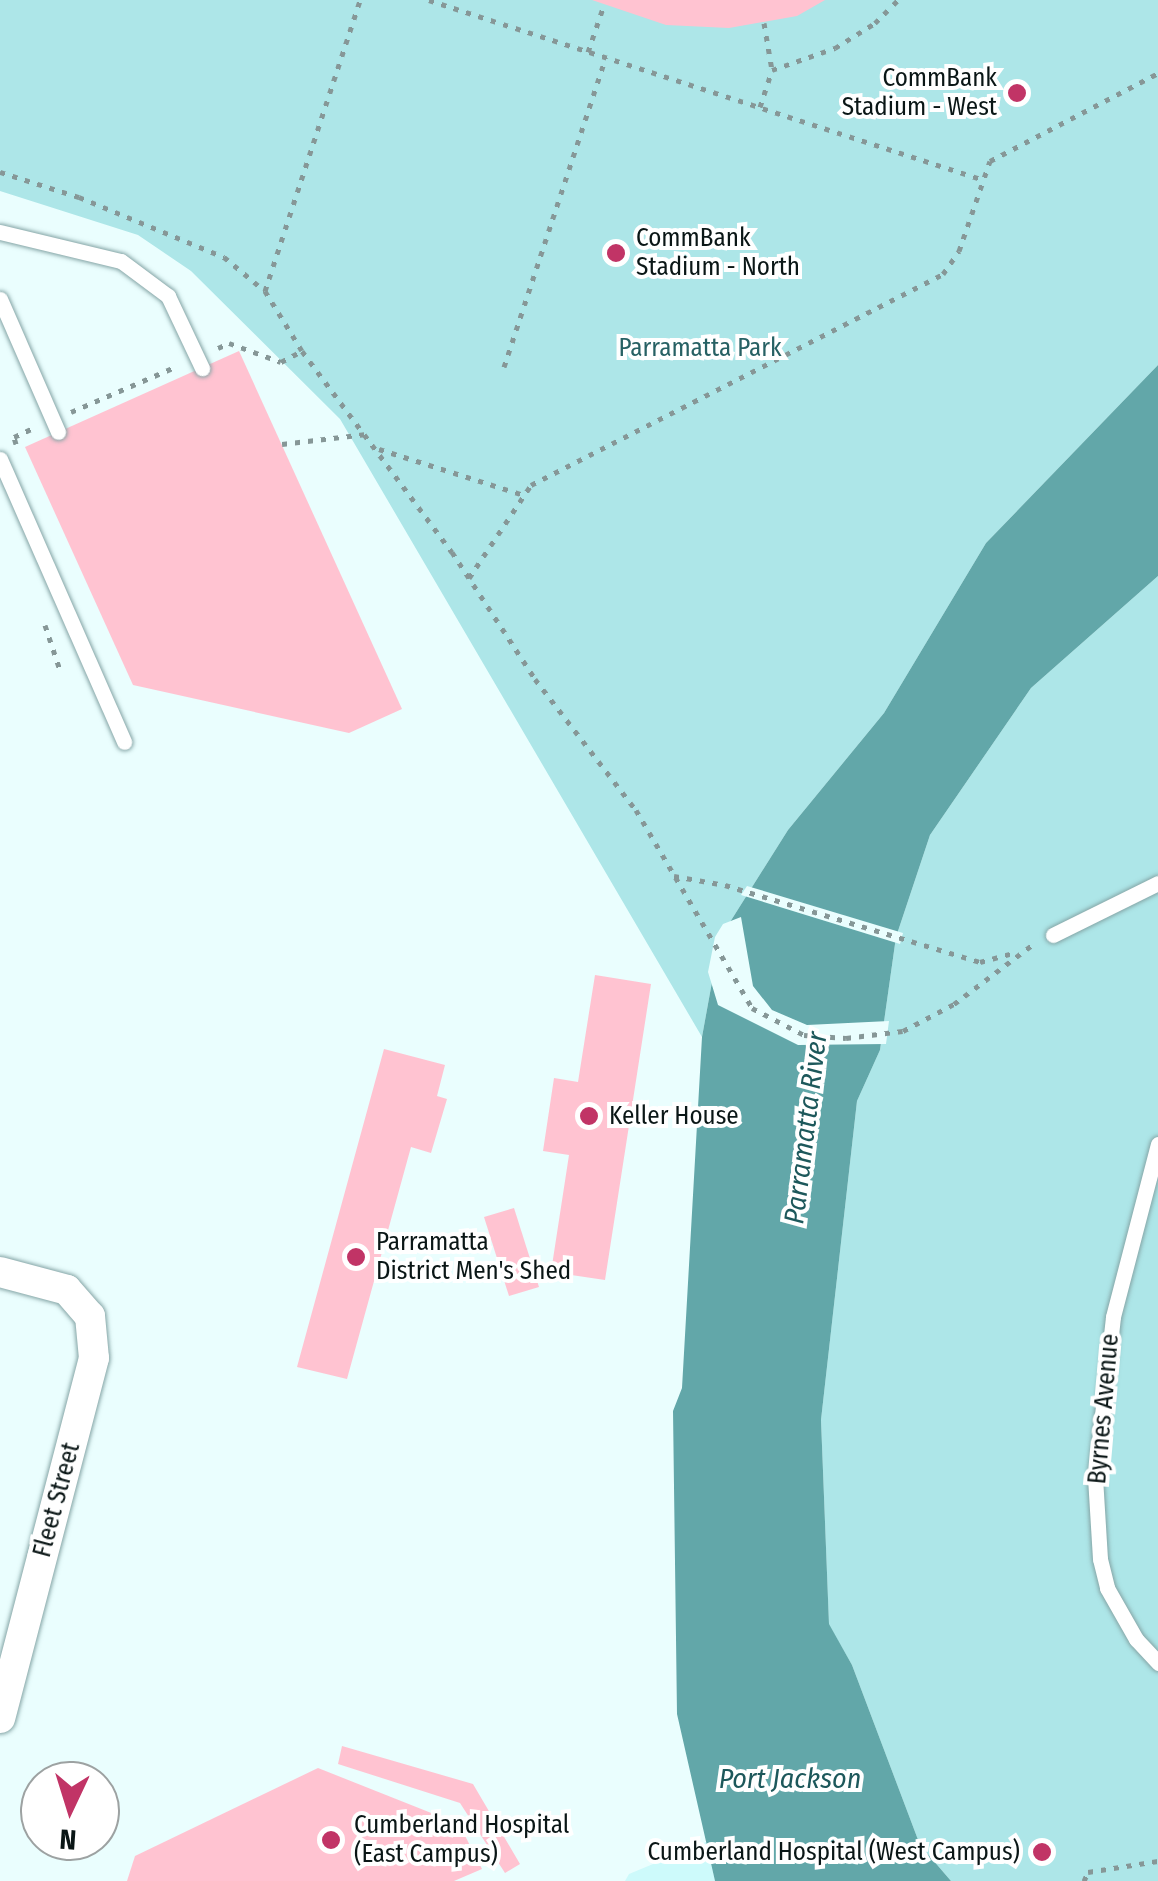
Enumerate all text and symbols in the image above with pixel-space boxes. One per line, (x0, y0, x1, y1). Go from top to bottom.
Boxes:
place label: CommBank Stadium - West (842, 64, 997, 123)
marker: CommBank Stadium - West (1006, 82, 1028, 104)
place label: CommBank Stadium - North (636, 224, 800, 283)
marker: CommBank Stadium - North (605, 242, 627, 264)
park label: Parramatta Park (618, 333, 782, 363)
water label: Parramatta River (778, 1030, 834, 1226)
place label: Keller House (609, 1101, 739, 1131)
marker: Keller House (578, 1105, 600, 1127)
place label: Parramatta District Men's Shed (376, 1228, 571, 1287)
marker: Parramatta District Men's Shed (345, 1246, 367, 1268)
street label: Byrnes Avenue (1082, 1333, 1126, 1485)
street label: Fleet Street (27, 1439, 87, 1561)
north arrow (20, 1761, 120, 1861)
water label: Port Jackson (719, 1762, 861, 1796)
place label: Cumberland Hospital (East Campus) (354, 1811, 569, 1870)
text: N (58, 1822, 78, 1856)
marker: Cumberland Hospital (East Campus) (318, 1827, 344, 1853)
place label: Cumberland Hospital (West Campus) (648, 1837, 1020, 1867)
marker: Cumberland Hospital (West Campus) (1029, 1839, 1055, 1865)

